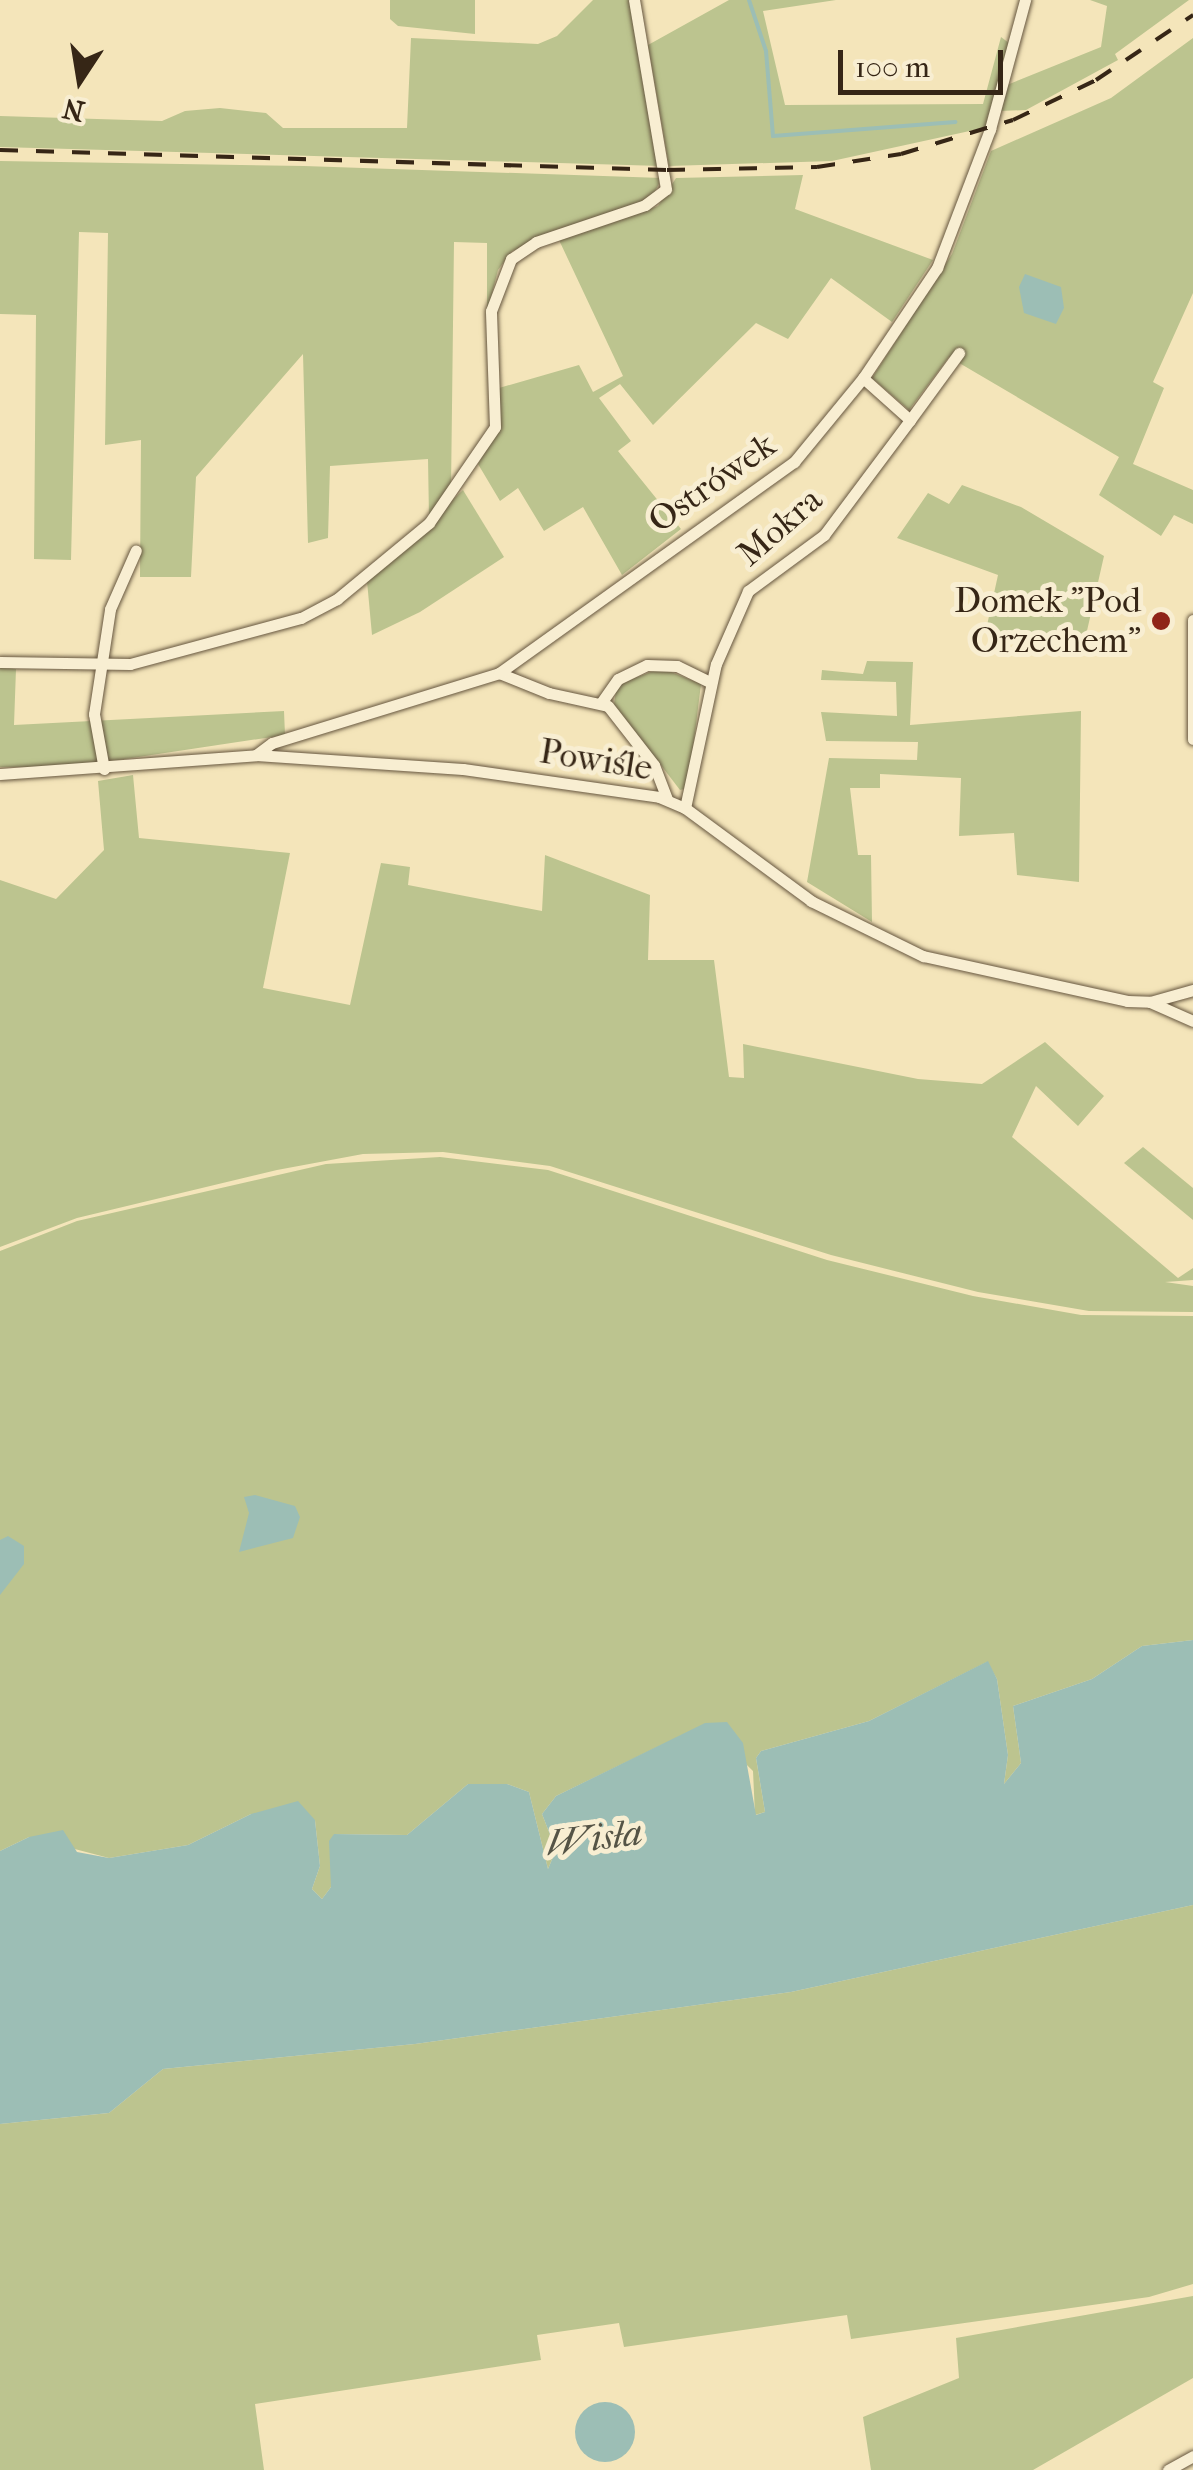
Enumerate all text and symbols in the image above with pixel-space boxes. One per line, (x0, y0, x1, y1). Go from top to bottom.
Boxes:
north arrow (30, 30, 130, 130)
scale bar (843, 30, 1008, 92)
text: 100 m (855, 50, 930, 85)
text: N (60, 91, 87, 128)
street label: Ostrówek (640, 424, 784, 542)
street label: Mokra (729, 479, 831, 575)
place label: Domek "Pod Orzechem" (954, 580, 1141, 662)
marker: Domek "Pod Orzechem" (1150, 610, 1172, 632)
street label: Powiśle (537, 730, 655, 790)
water label: Wisła (543, 1809, 645, 1867)

